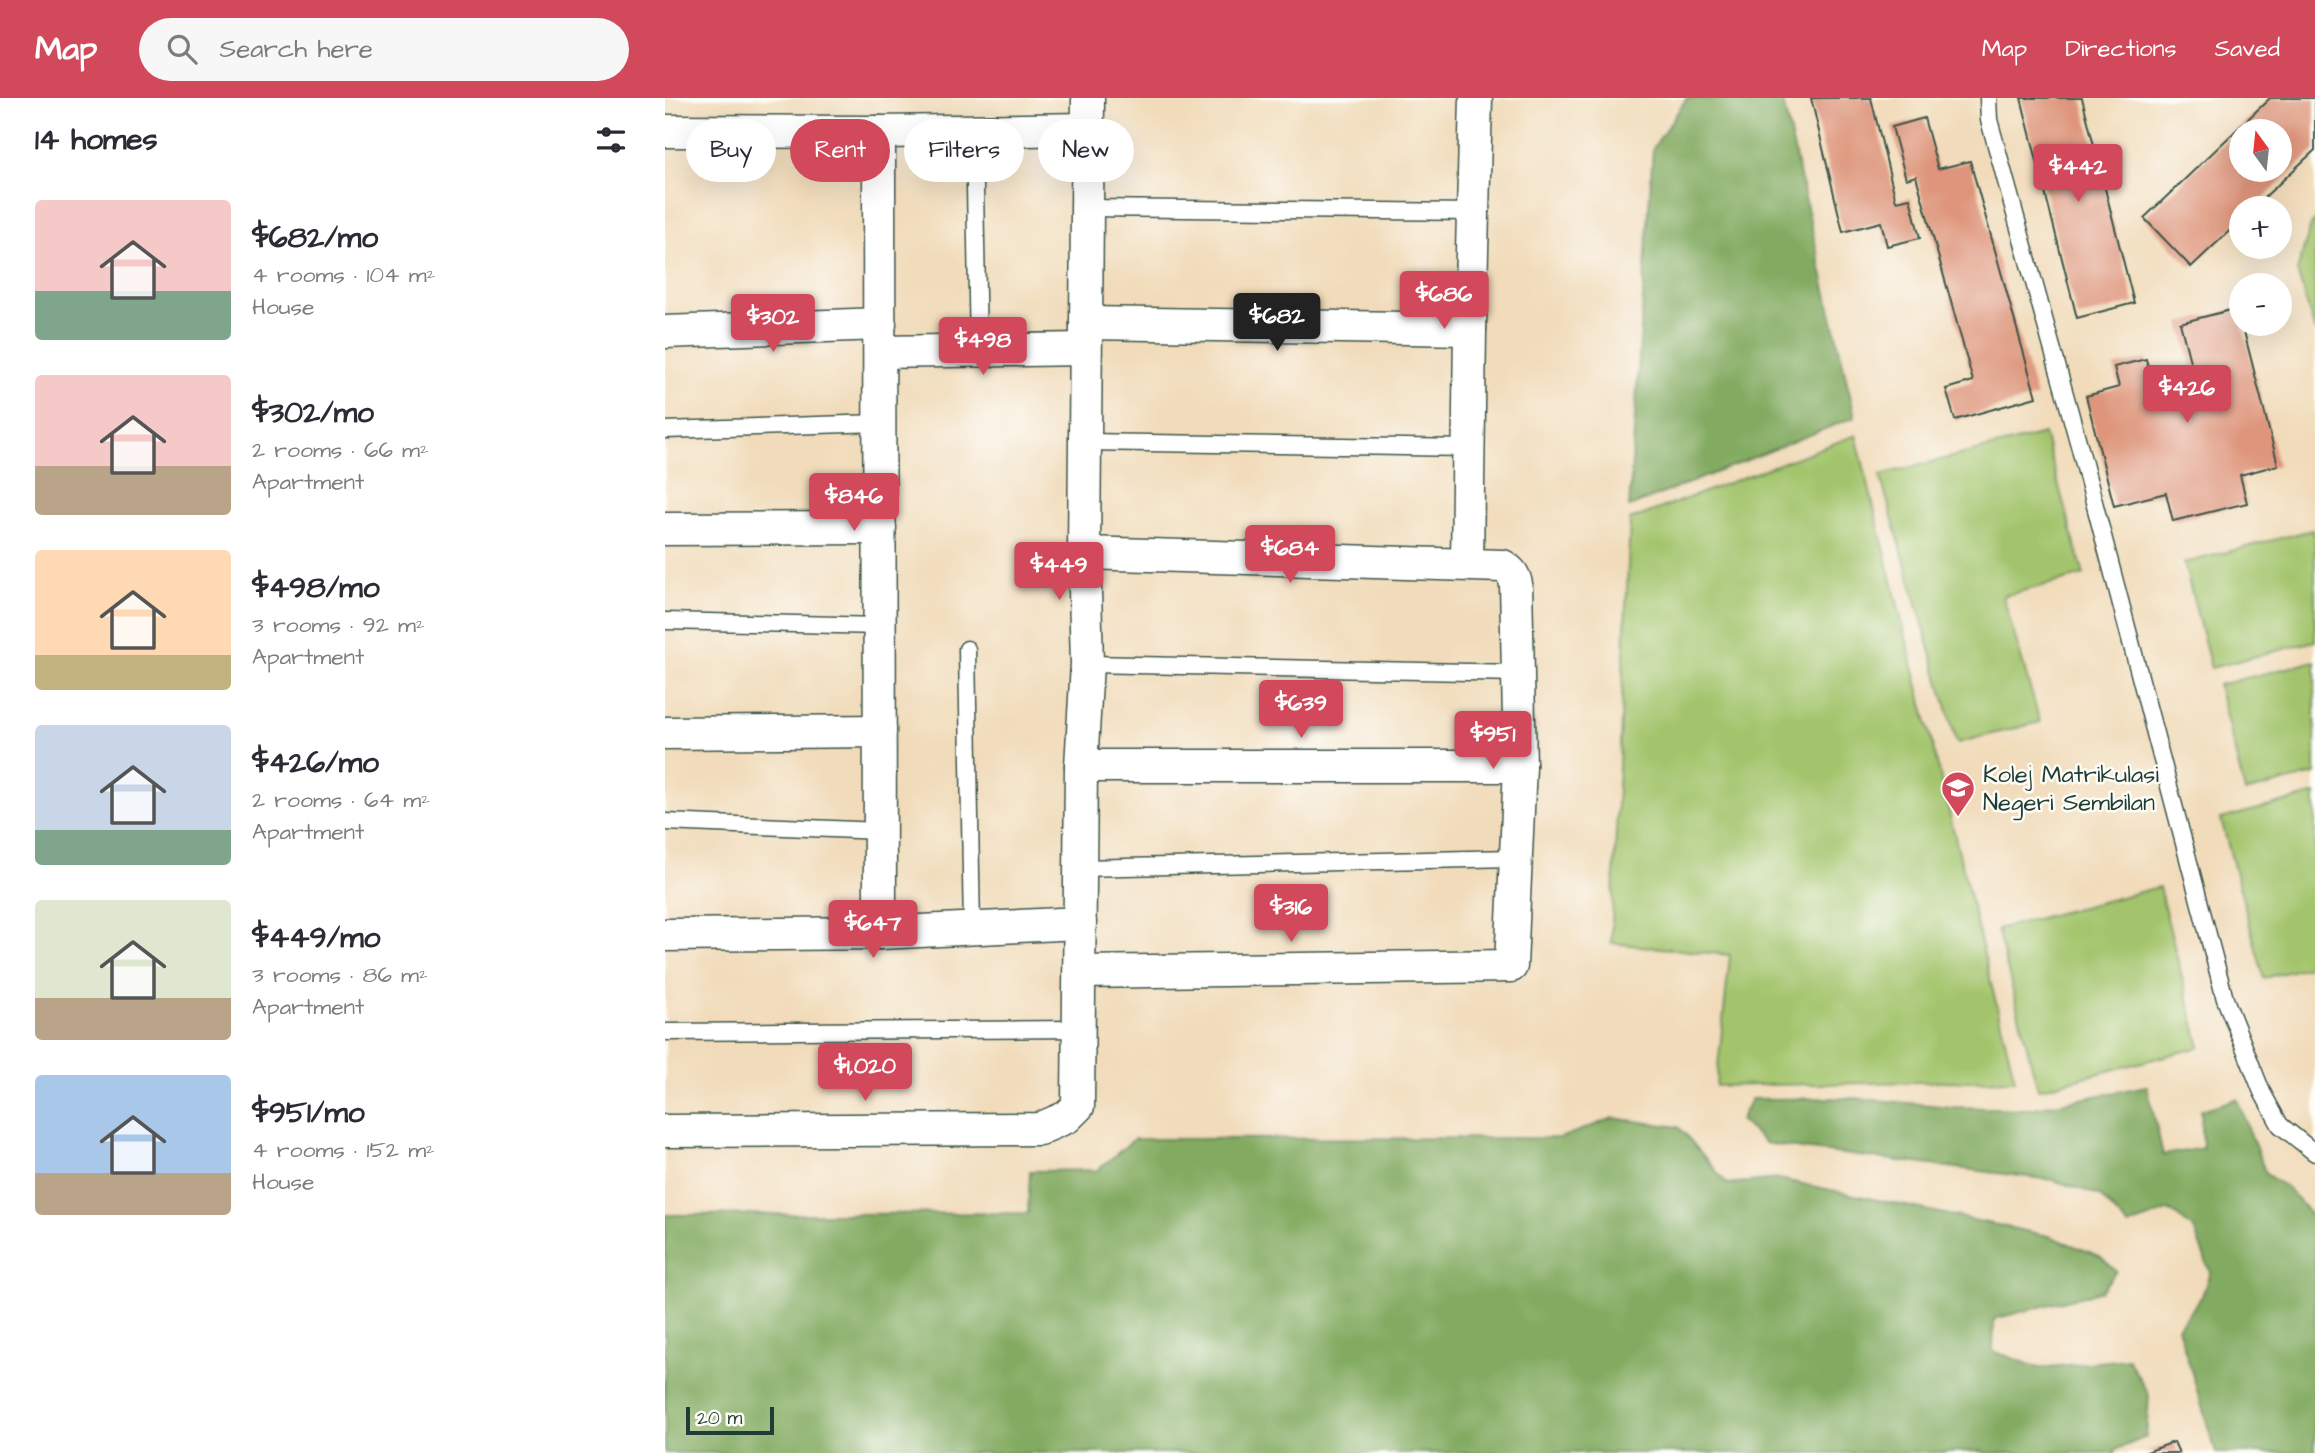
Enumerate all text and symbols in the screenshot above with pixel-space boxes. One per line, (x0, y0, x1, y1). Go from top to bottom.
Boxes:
search box (139, 18, 629, 81)
text: Map (35, 26, 97, 72)
icon: search (163, 30, 201, 68)
text: Search here (219, 31, 373, 67)
text: Map (1982, 32, 2027, 66)
text: Directions (2065, 32, 2177, 66)
text: Saved (2215, 32, 2280, 66)
text: 14 homes (35, 119, 158, 161)
chip: Buy (686, 119, 776, 182)
chip: Rent (790, 119, 890, 182)
chip: Filters (904, 119, 1024, 182)
chip: New (1038, 119, 1134, 182)
north arrow (2229, 119, 2293, 182)
map controls (2229, 119, 2292, 336)
icon: filters (592, 121, 630, 159)
pin: $442 (2037, 144, 2119, 204)
text: $442 (2049, 151, 2107, 183)
button: + (2229, 196, 2292, 259)
text: $682/mo (252, 217, 378, 259)
icon: home (91, 228, 175, 312)
text: 4 rooms · 104 m² (252, 259, 435, 291)
pin: $686 (1403, 272, 1485, 331)
button: − (2229, 273, 2292, 336)
text: $686 (1416, 278, 1472, 310)
text: House (252, 291, 315, 323)
pin: $302 (732, 294, 814, 354)
pin: $682 (1236, 294, 1318, 353)
text: $682 (1249, 300, 1305, 332)
text: $302 (747, 301, 799, 333)
pin: $498 (942, 317, 1024, 377)
text: $498 (955, 324, 1011, 356)
pin: $426 (2146, 366, 2228, 425)
text: $426 (2159, 372, 2215, 404)
text: $302/mo (252, 392, 374, 434)
icon: home (91, 403, 175, 487)
text: 2 rooms · 66 m² (252, 434, 429, 466)
text: Apartment (252, 466, 364, 498)
pin: $846 (813, 474, 895, 533)
text: $846 (825, 480, 883, 512)
pin: $684 (1249, 526, 1331, 585)
text: $684 (1261, 532, 1319, 564)
pin: $449 (1018, 542, 1100, 602)
text: $449 (1030, 549, 1088, 581)
text: $498/mo (252, 567, 380, 609)
icon: home (91, 578, 175, 662)
text: 3 rooms · 92 m² (252, 609, 425, 641)
text: Apartment (252, 641, 364, 673)
pin: $639 (1260, 680, 1342, 740)
text: $639 (1275, 687, 1327, 719)
pin: $951 (1452, 712, 1534, 771)
text: $951 (1470, 718, 1516, 750)
text: $426/mo (252, 742, 379, 784)
icon: home (91, 753, 175, 837)
place label: Kolej Matrikulasi Negeri Sembilan (1983, 758, 2159, 821)
school or university icon: Kolej Matrikulasi Negeri Sembilan (1939, 769, 1977, 818)
text: 2 rooms · 64 m² (252, 784, 430, 816)
text: Apartment (252, 816, 364, 848)
pin: $316 (1250, 884, 1332, 944)
text: $316 (1270, 891, 1312, 923)
pin: $647 (832, 900, 914, 960)
text: $647 (844, 907, 902, 939)
text: $449/mo (252, 917, 381, 959)
icon: home (91, 928, 175, 1012)
text: 3 rooms · 86 m² (252, 959, 428, 991)
text: Apartment (252, 991, 364, 1023)
pin: $1,020 (808, 1044, 922, 1103)
text: $1,020 (834, 1050, 896, 1082)
text: $951/mo (252, 1092, 365, 1134)
icon: home (91, 1103, 175, 1187)
text: 4 rooms · 152 m² (252, 1134, 435, 1166)
text: House (252, 1166, 315, 1198)
scale bar (686, 1404, 773, 1436)
text: 20 m (697, 1405, 742, 1432)

